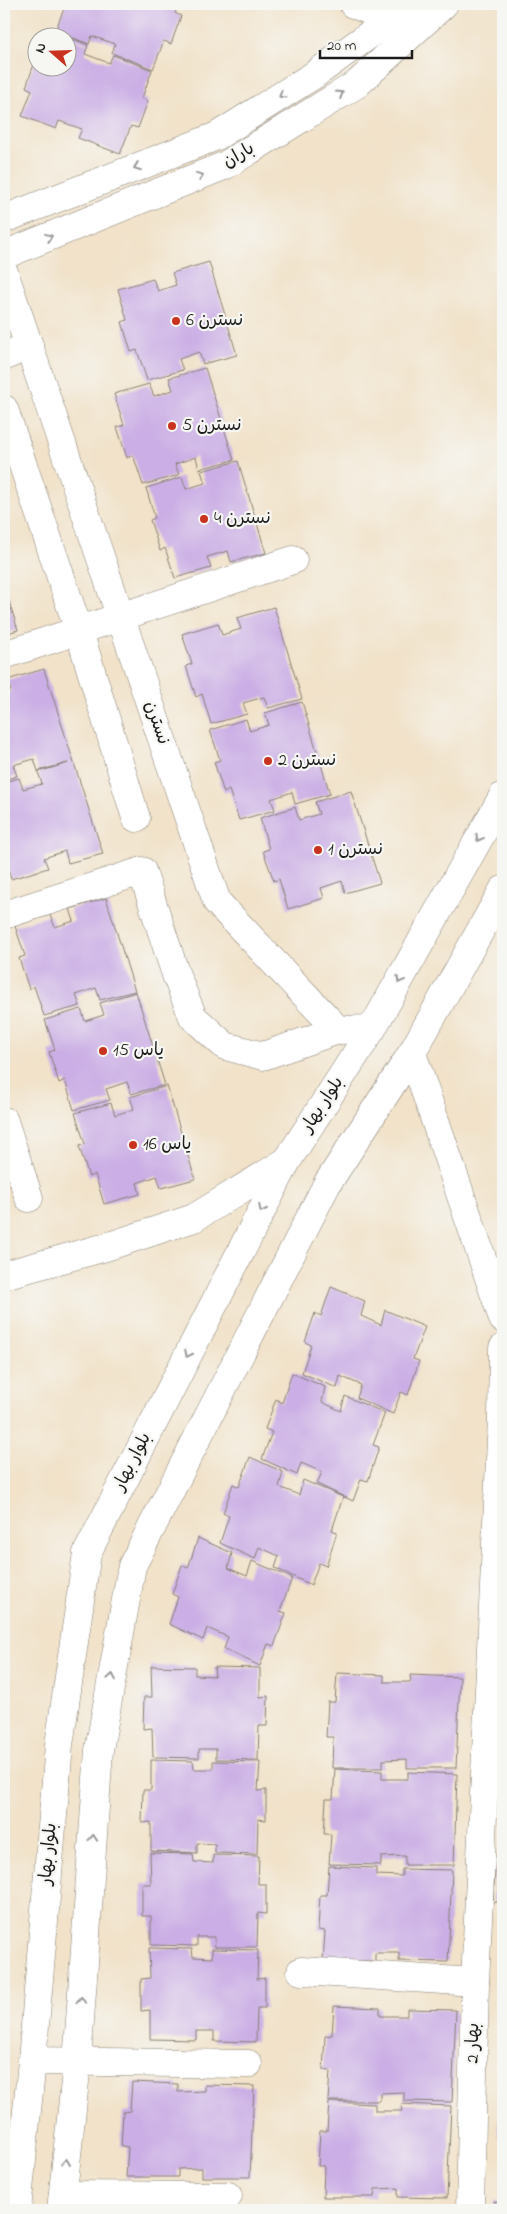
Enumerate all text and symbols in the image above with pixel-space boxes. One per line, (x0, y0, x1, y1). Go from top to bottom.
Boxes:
north arrow (28, 28, 78, 78)
scale bar (320, 28, 412, 60)
text: 20 m (327, 35, 357, 57)
text: N (30, 40, 53, 56)
one-way arrow (278, 89, 288, 98)
one-way arrow (334, 91, 343, 101)
street label: باران (218, 136, 260, 176)
one-way arrow (133, 161, 142, 171)
one-way arrow (195, 171, 203, 181)
one-way arrow (44, 232, 53, 243)
place label: نسترن 6 (186, 308, 243, 334)
marker: نسترن 6 (170, 315, 182, 327)
place label: نسترن 5 (182, 413, 242, 439)
marker: نسترن 5 (166, 420, 178, 432)
place label: نسترن 4 (214, 506, 271, 532)
marker: نسترن 4 (198, 513, 210, 525)
street label: نسترن (136, 698, 176, 748)
place label: نسترن 2 (278, 748, 336, 774)
marker: نسترن 2 (262, 755, 274, 767)
one-way arrow (476, 833, 486, 842)
place label: نسترن 1 (328, 837, 383, 863)
marker: نسترن 1 (312, 844, 324, 856)
one-way arrow (396, 975, 406, 984)
place label: یاس 15 (113, 1038, 164, 1064)
marker: یاس 15 (97, 1045, 109, 1057)
street label: بلوار بهار (294, 1072, 351, 1140)
place label: یاس 16 (143, 1132, 192, 1158)
marker: یاس 16 (127, 1139, 139, 1151)
one-way arrow (258, 1204, 268, 1213)
one-way arrow (184, 1349, 194, 1358)
street label: بلوار بهار (106, 1428, 159, 1497)
one-way arrow (107, 1672, 117, 1681)
street label: بلوار بهار (33, 1822, 65, 1888)
one-way arrow (87, 1834, 98, 1842)
one-way arrow (76, 1996, 87, 2004)
street label: بهار 2 (461, 2022, 487, 2064)
one-way arrow (60, 2157, 71, 2165)

